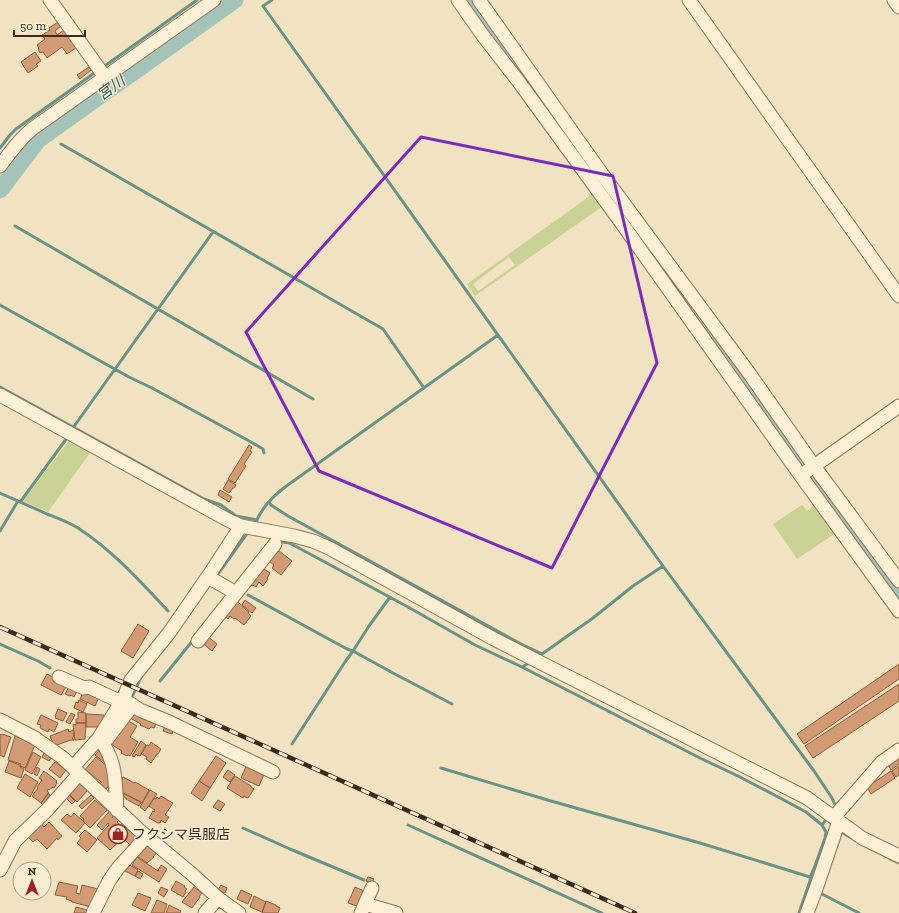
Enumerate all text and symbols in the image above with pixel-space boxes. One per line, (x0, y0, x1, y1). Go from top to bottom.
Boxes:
scale bar (14, 12, 85, 38)
text: 50 m (20, 19, 47, 33)
water label: 宮川 (94, 71, 130, 104)
shop icon: フクシマ呉服店 (107, 823, 129, 845)
place label: フクシマ呉服店 (132, 826, 230, 843)
north arrow (12, 861, 52, 901)
text: N (28, 865, 37, 878)

